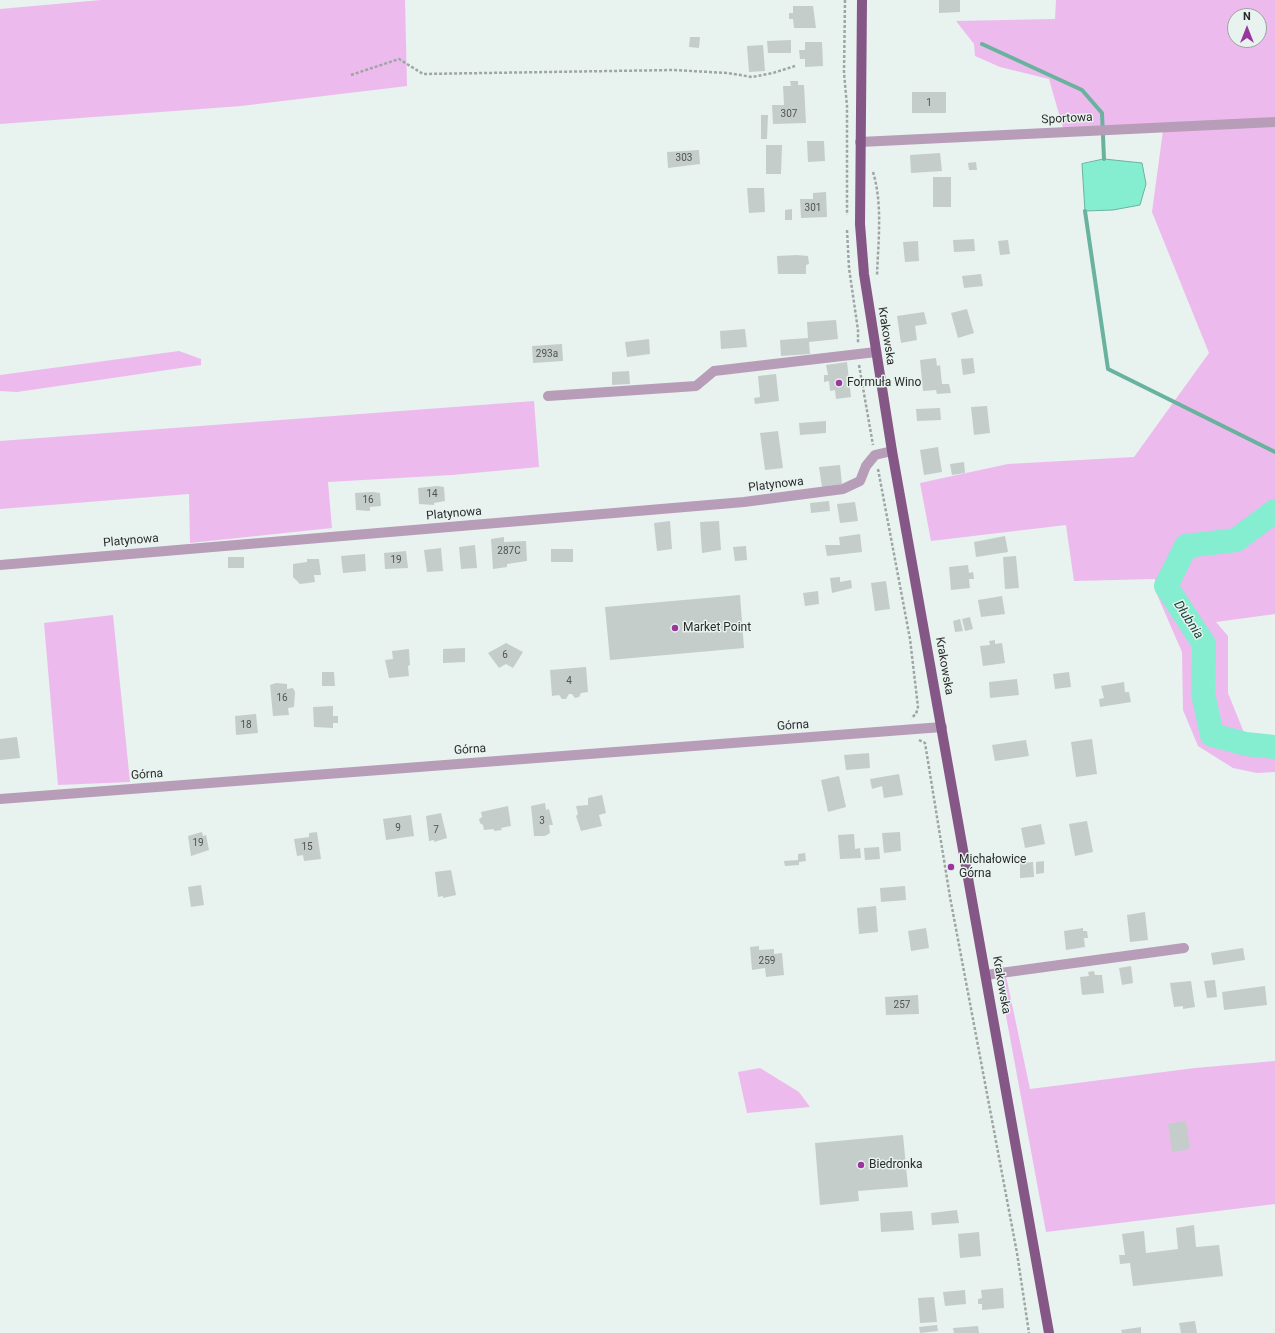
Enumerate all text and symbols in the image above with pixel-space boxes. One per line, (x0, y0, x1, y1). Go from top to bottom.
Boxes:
north arrow (1227, 8, 1267, 48)
text: N (1243, 10, 1251, 23)
house number: 1 (926, 97, 932, 109)
house number: 307 (781, 108, 797, 120)
street label: Sportowa (1041, 110, 1093, 128)
house number: 303 (676, 152, 692, 164)
house number: 301 (805, 202, 821, 214)
street label: Krakowska (874, 306, 898, 366)
house number: 293a (536, 348, 558, 360)
place label: Formuła Wino (847, 376, 921, 390)
marker: Formuła Wino (834, 378, 844, 388)
street label: Platynowa (748, 474, 804, 496)
house number: 14 (426, 488, 438, 500)
house number: 16 (362, 494, 374, 506)
street label: Platynowa (426, 504, 482, 524)
street label: Platynowa (103, 531, 159, 551)
house number: 287C (497, 545, 521, 557)
house number: 19 (390, 554, 402, 566)
water label: Dłubnia (1170, 598, 1206, 642)
place label: Market Point (683, 621, 751, 635)
marker: Market Point (670, 623, 680, 633)
street label: Krakowska (932, 636, 956, 696)
house number: 6 (502, 649, 508, 661)
house number: 4 (566, 675, 572, 687)
house number: 16 (276, 692, 288, 704)
street label: Górna (776, 718, 810, 734)
house number: 18 (240, 719, 252, 731)
street label: Górna (453, 742, 487, 758)
street label: Górna (130, 767, 164, 783)
house number: 3 (539, 815, 545, 827)
house number: 9 (395, 822, 401, 834)
house number: 7 (433, 824, 439, 836)
house number: 19 (192, 837, 204, 849)
house number: 15 (301, 841, 313, 853)
place label: Michałowice Górna (959, 853, 1026, 881)
marker: Michałowice Górna (946, 862, 956, 872)
house number: 259 (759, 955, 775, 967)
street label: Krakowska (989, 955, 1013, 1015)
house number: 257 (894, 999, 910, 1011)
place label: Biedronka (869, 1158, 923, 1172)
marker: Biedronka (856, 1160, 866, 1170)

